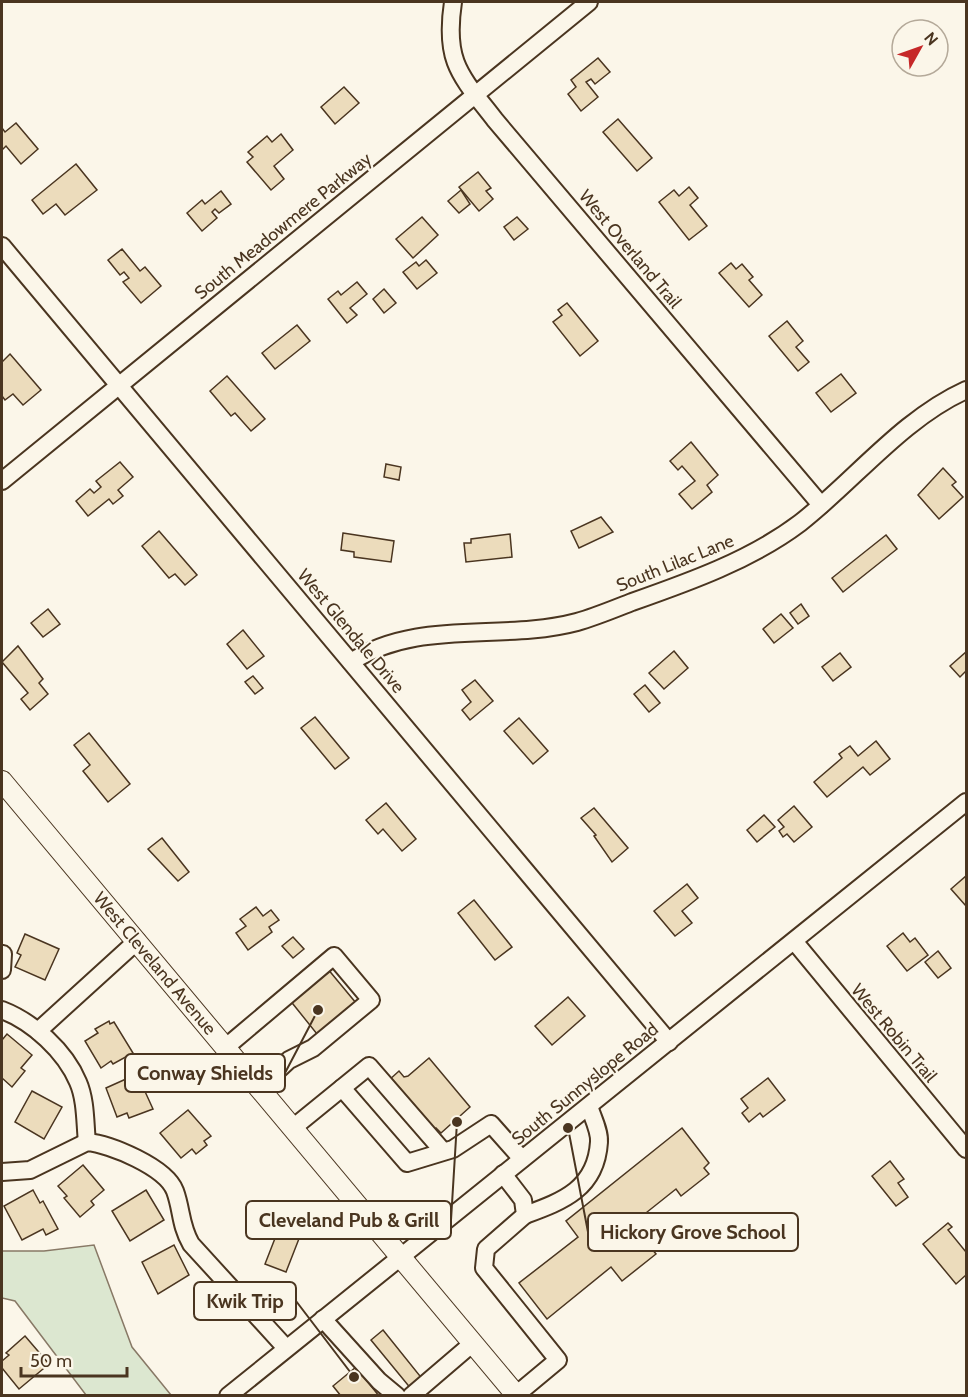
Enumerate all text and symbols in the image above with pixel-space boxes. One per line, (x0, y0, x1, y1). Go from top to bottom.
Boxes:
north arrow (890, 18, 950, 78)
text: N (920, 28, 942, 49)
street label: South Meadowmere Parkway (190, 148, 376, 304)
street label: West Overland Trail (574, 185, 686, 313)
street label: South Lilac Lane (613, 529, 737, 597)
street label: West Glendale Drive (293, 565, 409, 697)
street label: West Cleveland Avenue (89, 888, 221, 1039)
street label: West Robin Trail (846, 979, 942, 1087)
street label: South Sunnyslope Road (507, 1018, 663, 1150)
callout: Conway Shields (125, 1054, 285, 1092)
text: Conway Shields (137, 1061, 273, 1085)
callout: Cleveland Pub & Grill (246, 1201, 451, 1239)
text: Cleveland Pub & Grill (259, 1208, 439, 1232)
callout: Hickory Grove School (588, 1213, 798, 1251)
text: Hickory Grove School (600, 1220, 786, 1244)
callout: Kwik Trip (194, 1282, 296, 1320)
text: Kwik Trip (206, 1289, 284, 1313)
scale bar (21, 1340, 128, 1378)
text: 50 m (30, 1350, 72, 1372)

